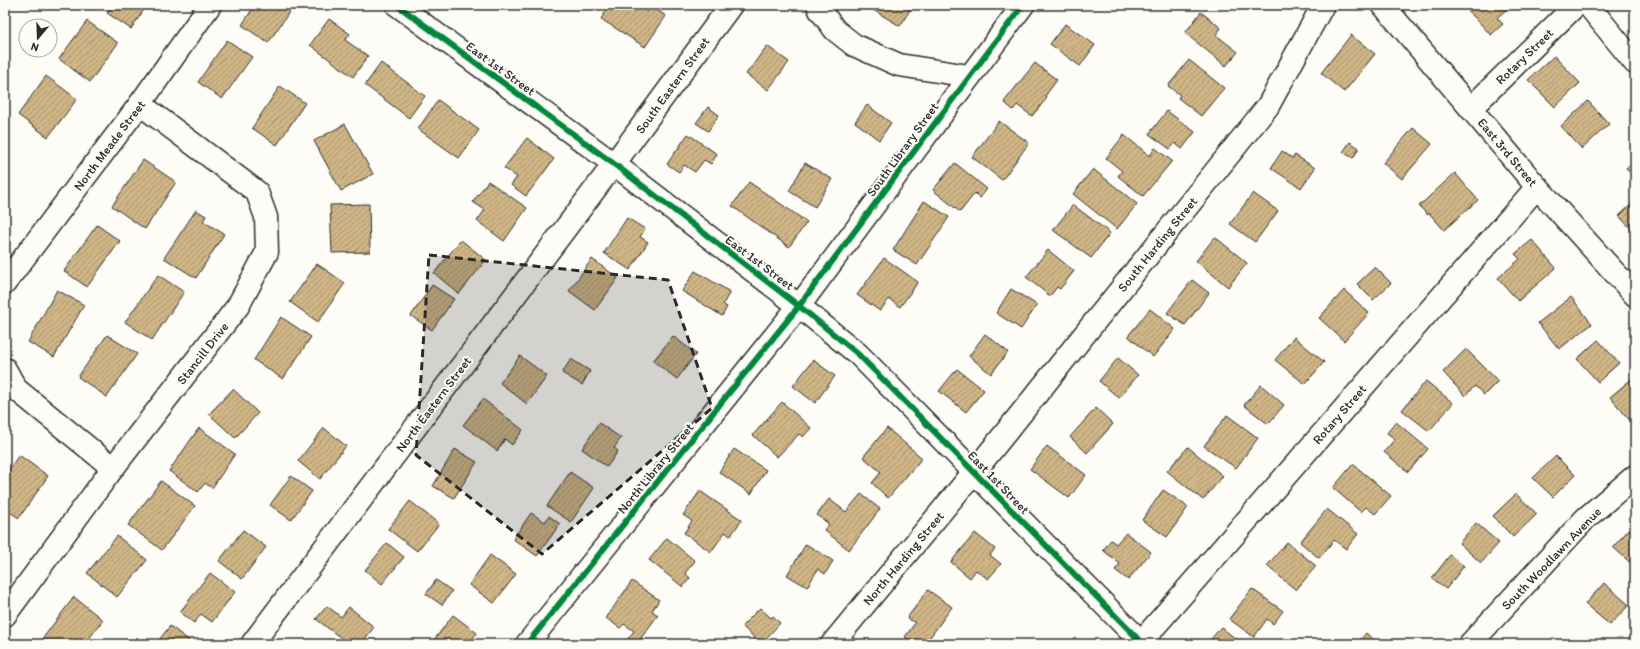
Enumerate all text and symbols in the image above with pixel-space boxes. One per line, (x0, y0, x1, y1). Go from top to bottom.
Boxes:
north arrow (18, 18, 58, 58)
street label: Rotary Street (1493, 25, 1556, 87)
street label: South Eastern Street (632, 34, 713, 137)
street label: East 1st Street (463, 38, 538, 99)
text: N (29, 40, 41, 54)
street label: North Meade Street (70, 97, 148, 194)
street label: South Library Street (863, 99, 942, 199)
street label: East 3rd Street (1475, 115, 1541, 190)
street label: South Harding Street (1114, 194, 1200, 295)
street label: East 1st Street (723, 232, 797, 293)
street label: Stancill Drive (173, 319, 231, 387)
street label: North Eastern Street (393, 353, 474, 455)
street label: Rotary Street (1309, 381, 1369, 447)
street label: North Library Street (614, 420, 697, 517)
street label: East 1st Street (965, 448, 1033, 517)
street label: South Woodlawn Avenue (1498, 504, 1604, 613)
street label: North Harding Street (860, 508, 947, 608)

